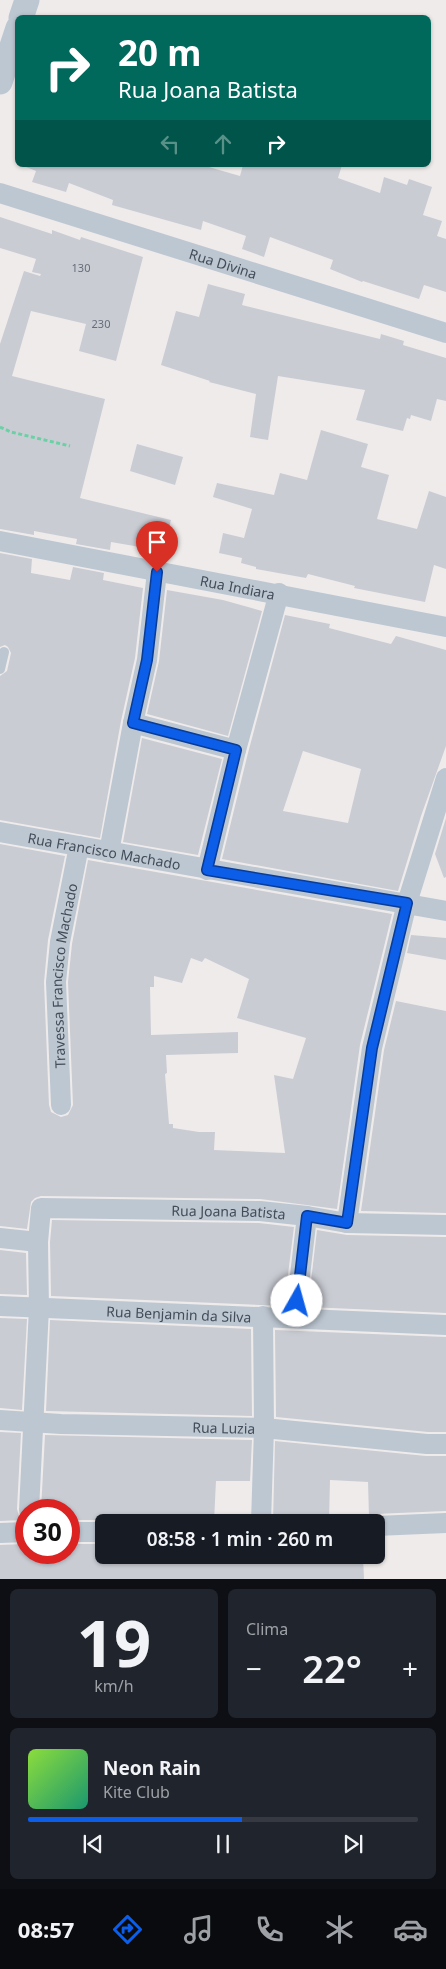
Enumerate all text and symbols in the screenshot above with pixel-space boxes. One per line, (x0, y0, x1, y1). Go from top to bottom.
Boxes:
text: 20 m (118, 29, 201, 76)
icon: right (35, 35, 100, 100)
text: Rua Joana Batista (118, 74, 298, 104)
icon: left (156, 130, 184, 158)
icon: ahead (209, 130, 237, 158)
icon: right (262, 130, 290, 158)
street label: Rua Divina (187, 244, 259, 283)
house number: 130 (72, 260, 90, 275)
house number: 230 (92, 316, 110, 331)
pin (136, 521, 178, 572)
icon: arrive (143, 528, 171, 556)
street label: Rua Indiara (199, 570, 277, 603)
street label: Rua Francisco Machado (26, 828, 182, 873)
street label: Travessa Francisco Machado (46, 881, 81, 1069)
street label: Rua Joana Batista (171, 1200, 287, 1223)
position arrow (270, 1274, 322, 1326)
street label: Rua Benjamin da Silva (106, 1301, 252, 1326)
street label: Rua Luzia (192, 1417, 255, 1437)
speed limit sign: 30 (15, 1499, 80, 1564)
text: 08:58 · 1 min · 260 m (147, 1526, 333, 1552)
text: 19 (77, 1598, 151, 1686)
text: Clima (246, 1618, 288, 1640)
text: 22° (302, 1642, 362, 1694)
text: − (246, 1649, 262, 1687)
text: + (402, 1649, 418, 1687)
text: km/h (94, 1675, 134, 1697)
text: Neon Rain (103, 1755, 201, 1781)
text: Kite Club (103, 1781, 170, 1803)
icon: previous (79, 1830, 107, 1858)
icon: pause (209, 1830, 237, 1858)
icon: next (339, 1830, 367, 1858)
icon: directions (110, 1912, 145, 1947)
icon: music (181, 1912, 216, 1947)
icon: phone (252, 1912, 287, 1947)
icon: climate (322, 1912, 357, 1947)
icon: car (393, 1912, 428, 1947)
text: 08:57 (18, 1914, 74, 1944)

